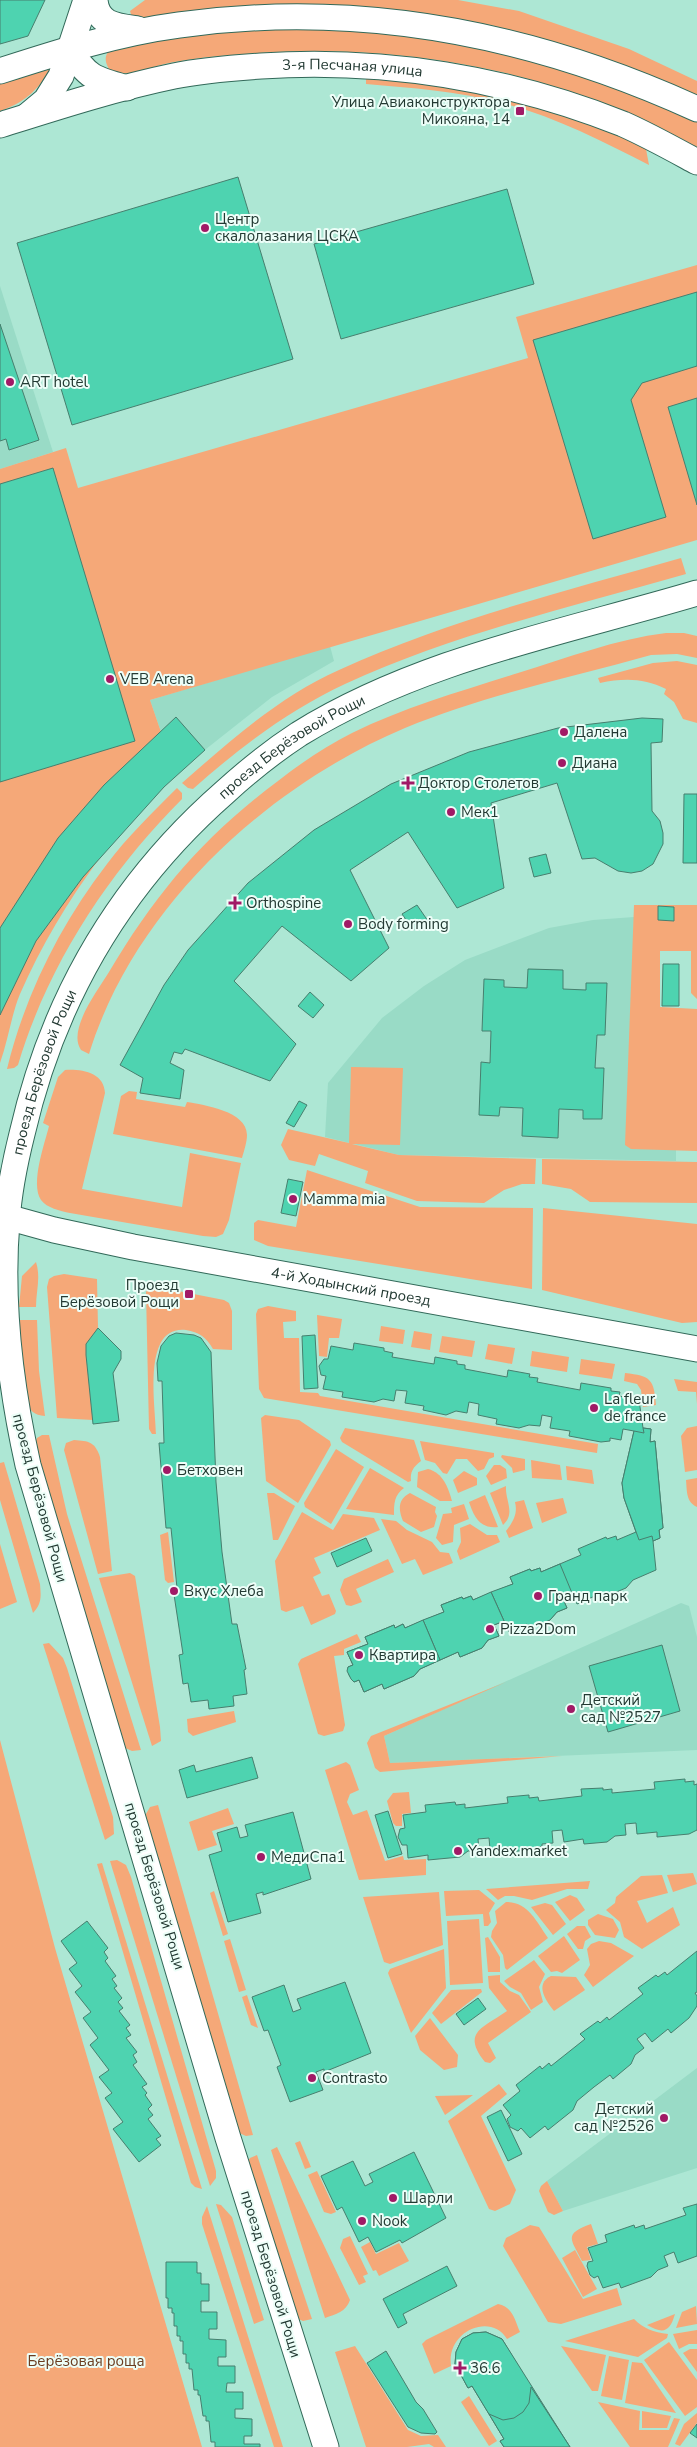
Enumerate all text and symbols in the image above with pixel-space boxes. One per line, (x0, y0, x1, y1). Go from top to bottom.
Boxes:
street label: 3-я Песчаная улица (282, 54, 424, 81)
place label: Улица Авиаконструктора Микояна, 14 (331, 92, 510, 129)
marker: Улица Авиаконструктора Микояна, 14 (514, 105, 526, 117)
place label: Центр скалолазания ЦСКА (215, 209, 359, 246)
marker: Центр скалолазания ЦСКА (199, 222, 211, 234)
place label: ART hotel (20, 372, 88, 392)
marker: ART hotel (4, 376, 16, 388)
place label: VEB Arena (119, 669, 194, 689)
marker: VEB Arena (104, 673, 116, 685)
street label: проезд Берёзовой Рощи (214, 690, 368, 803)
place label: Далена (574, 722, 627, 742)
marker: Далена (558, 726, 570, 738)
place label: Диана (572, 753, 617, 773)
marker: Диана (556, 757, 568, 769)
place label: Доктор Столетов (418, 773, 539, 793)
marker: Доктор Столетов (402, 777, 414, 789)
place label: Мек1 (461, 802, 499, 822)
marker: Мек1 (445, 806, 457, 818)
place label: Orthospine (246, 893, 321, 913)
marker: Orthospine (228, 896, 242, 910)
place label: Body forming (358, 914, 449, 934)
marker: Body forming (342, 918, 354, 930)
street label: проезд Берёзовой Рощи (7, 986, 81, 1157)
place label: Mamma mia (303, 1189, 386, 1209)
marker: Mamma mia (287, 1193, 299, 1205)
street label: 4-й Ходынский проезд (269, 1262, 433, 1311)
place label: Проезд Берёзовой Рощи (60, 1275, 179, 1312)
marker: Проезд Берёзовой Рощи (183, 1288, 195, 1300)
place label: La fleur de france (604, 1389, 666, 1426)
marker: La fleur de france (588, 1402, 600, 1414)
street label: проезд Берёзовой Рощи (8, 1411, 72, 1585)
place label: Бетховен (177, 1460, 243, 1480)
marker: Бетховен (161, 1464, 173, 1476)
place label: Вкус Хлеба (184, 1581, 264, 1601)
marker: Вкус Хлеба (168, 1585, 180, 1597)
place label: Гранд парк (548, 1586, 627, 1606)
marker: Гранд парк (532, 1590, 544, 1602)
place label: Pizza2Dom (500, 1619, 576, 1639)
marker: Pizza2Dom (484, 1623, 496, 1635)
place label: Квартира (369, 1645, 436, 1665)
marker: Квартира (353, 1649, 365, 1661)
place label: Детский сад №2527 (581, 1690, 661, 1727)
marker: Детский сад №2527 (565, 1703, 577, 1715)
street label: проезд Берёзовой Рощи (120, 1800, 190, 1972)
place label: Yandex.market (467, 1841, 568, 1861)
marker: Yandex.market (452, 1845, 464, 1857)
place label: МедиСпа1 (271, 1847, 346, 1867)
marker: МедиСпа1 (255, 1851, 267, 1863)
place label: Contrasto (322, 2068, 388, 2088)
marker: Contrasto (306, 2072, 318, 2084)
place label: Детский сад №2526 (574, 2099, 654, 2136)
marker: Детский сад №2526 (658, 2112, 670, 2124)
street label: проезд Берёзовой Рощи (236, 2188, 306, 2360)
place label: Шарли (403, 2188, 453, 2208)
marker: Шарли (387, 2192, 399, 2204)
place label: Nook (372, 2211, 408, 2231)
marker: Nook (356, 2215, 368, 2227)
park label: Берёзовая роща (27, 2351, 145, 2371)
place label: 36.6 (470, 2358, 500, 2378)
marker: 36.6 (454, 2362, 466, 2374)

